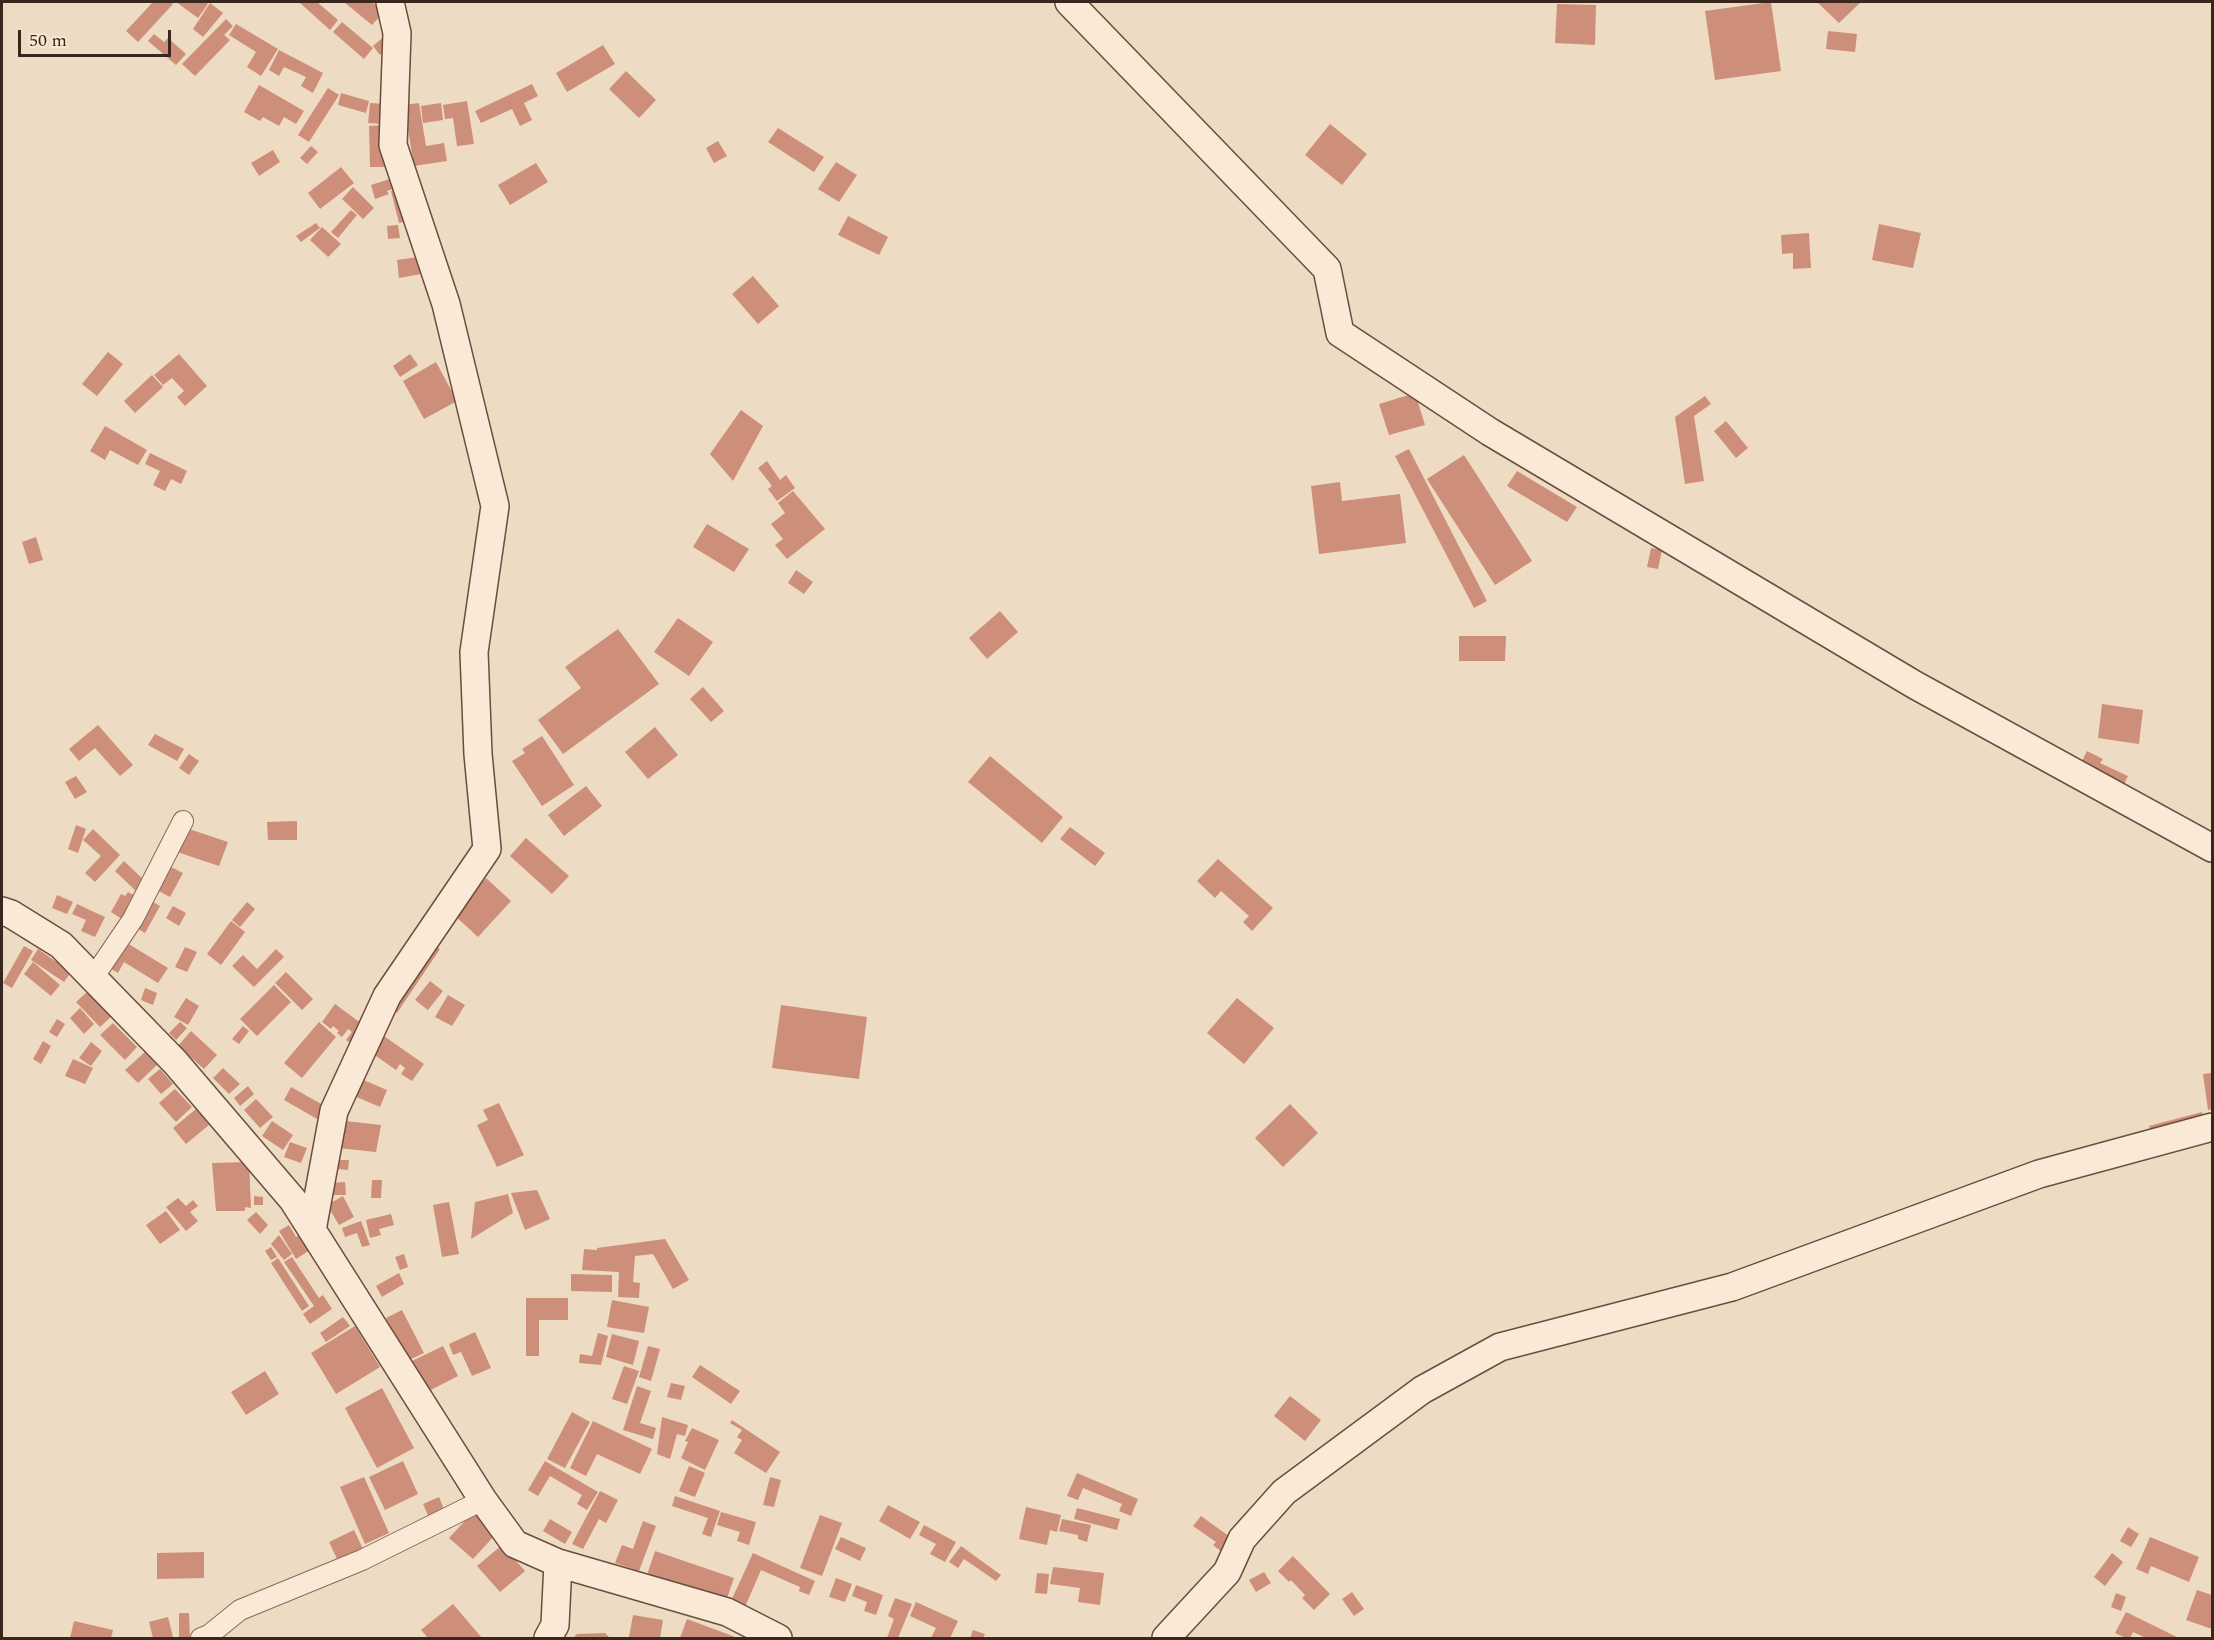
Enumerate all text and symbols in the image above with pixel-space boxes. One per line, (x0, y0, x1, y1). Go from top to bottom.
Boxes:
scale bar (21, 18, 174, 56)
text: 50 m (29, 27, 67, 54)

